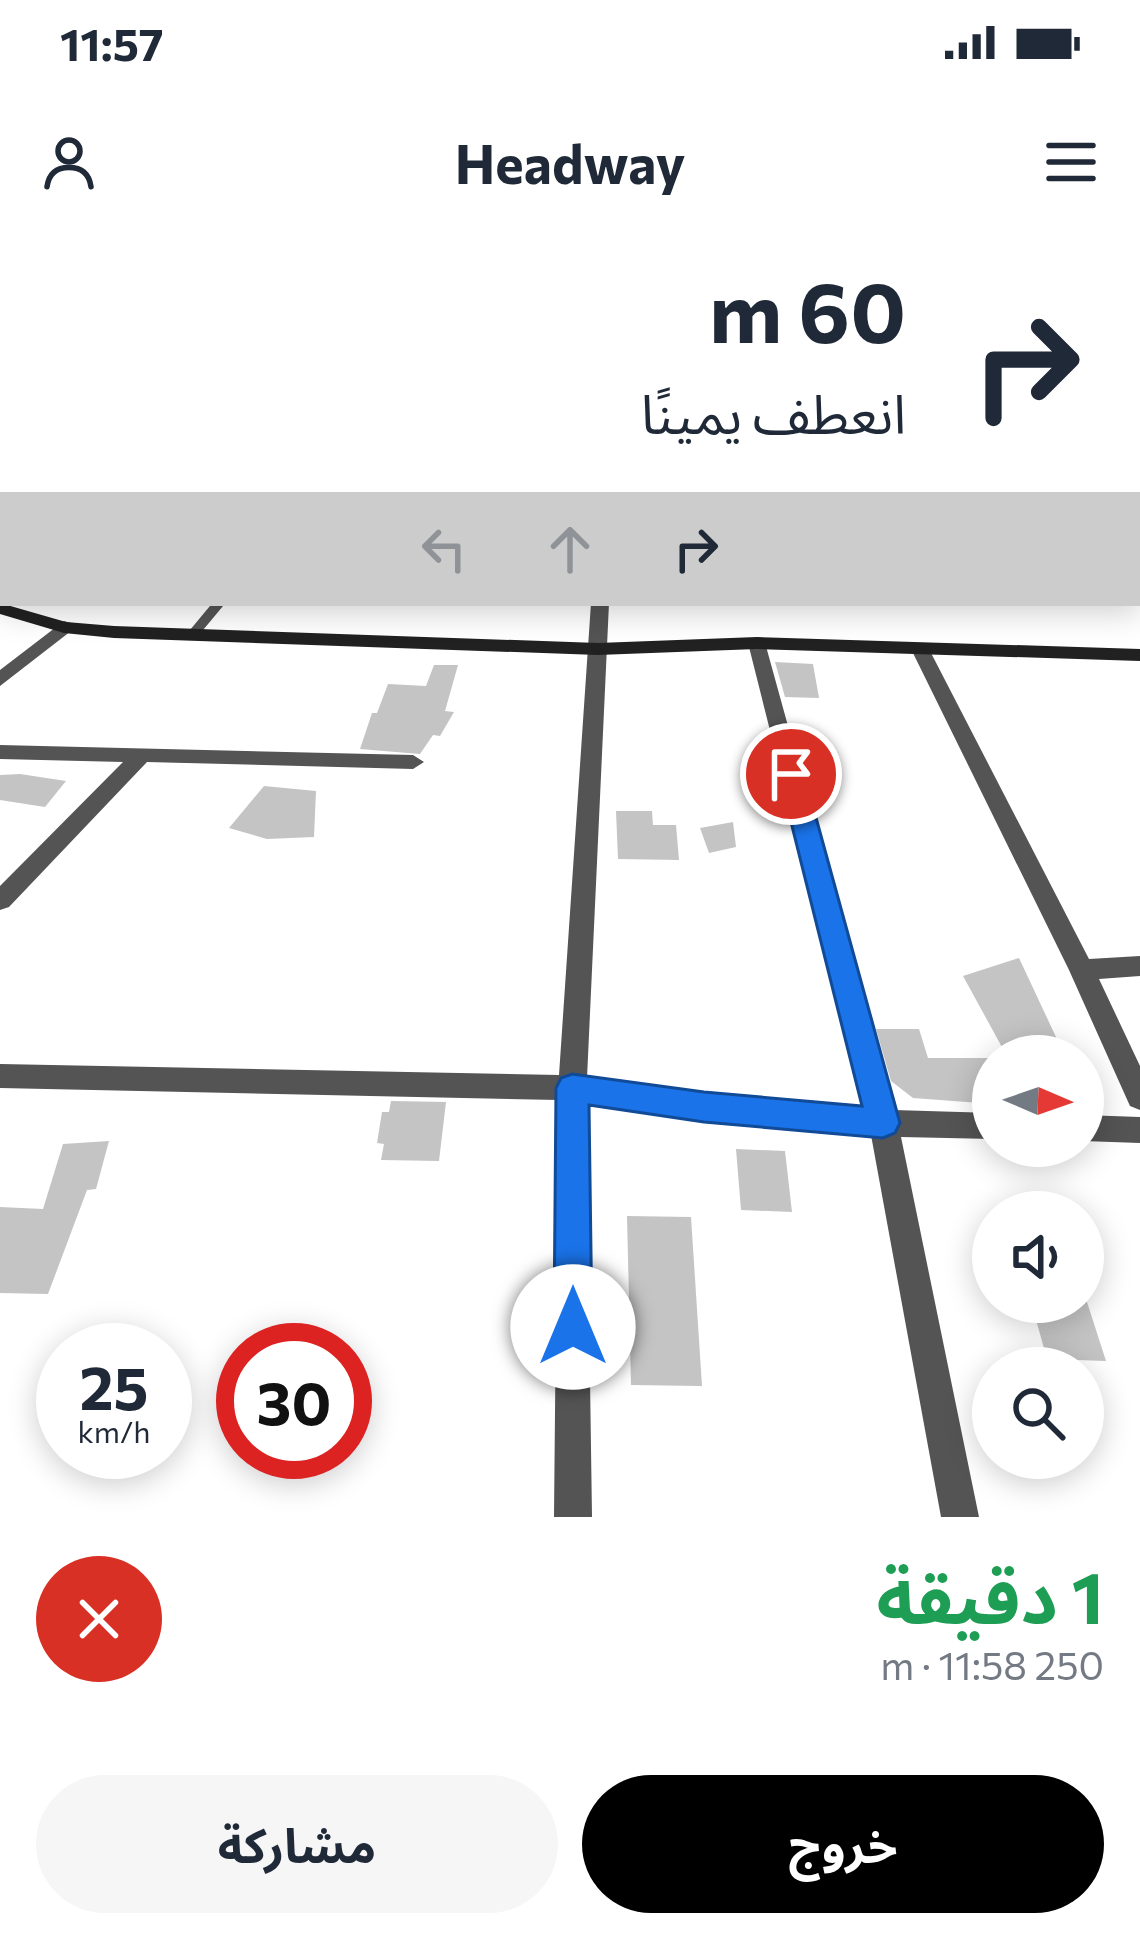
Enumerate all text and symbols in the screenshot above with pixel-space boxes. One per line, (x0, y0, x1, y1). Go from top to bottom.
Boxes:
text: 11:57 (60, 15, 164, 70)
icon: person (36, 129, 102, 195)
text: Headway (455, 129, 685, 195)
icon: menu (1038, 129, 1104, 195)
text: 60 m (709, 258, 906, 360)
icon: right (948, 288, 1104, 444)
text: انعطف يمينًا (641, 379, 906, 445)
icon: left (411, 516, 477, 582)
icon: ahead (537, 516, 603, 582)
icon: right (663, 516, 729, 582)
pin (740, 723, 842, 825)
icon: arrive (758, 741, 824, 807)
north arrow (972, 1035, 1104, 1167)
map controls (972, 1035, 1104, 1479)
button: sound (972, 1191, 1104, 1323)
position arrow (510, 1264, 636, 1390)
speed limit sign: 30 (216, 1323, 372, 1479)
button: search (972, 1347, 1104, 1479)
text: 25 (79, 1349, 149, 1422)
text: km/h (78, 1412, 150, 1449)
text: 1 دقيقة (877, 1551, 1104, 1639)
button: close (36, 1556, 162, 1682)
text: 250 m · 11:58 (880, 1640, 1104, 1688)
button: مشاركة (36, 1775, 558, 1913)
button: خروج (582, 1775, 1104, 1913)

